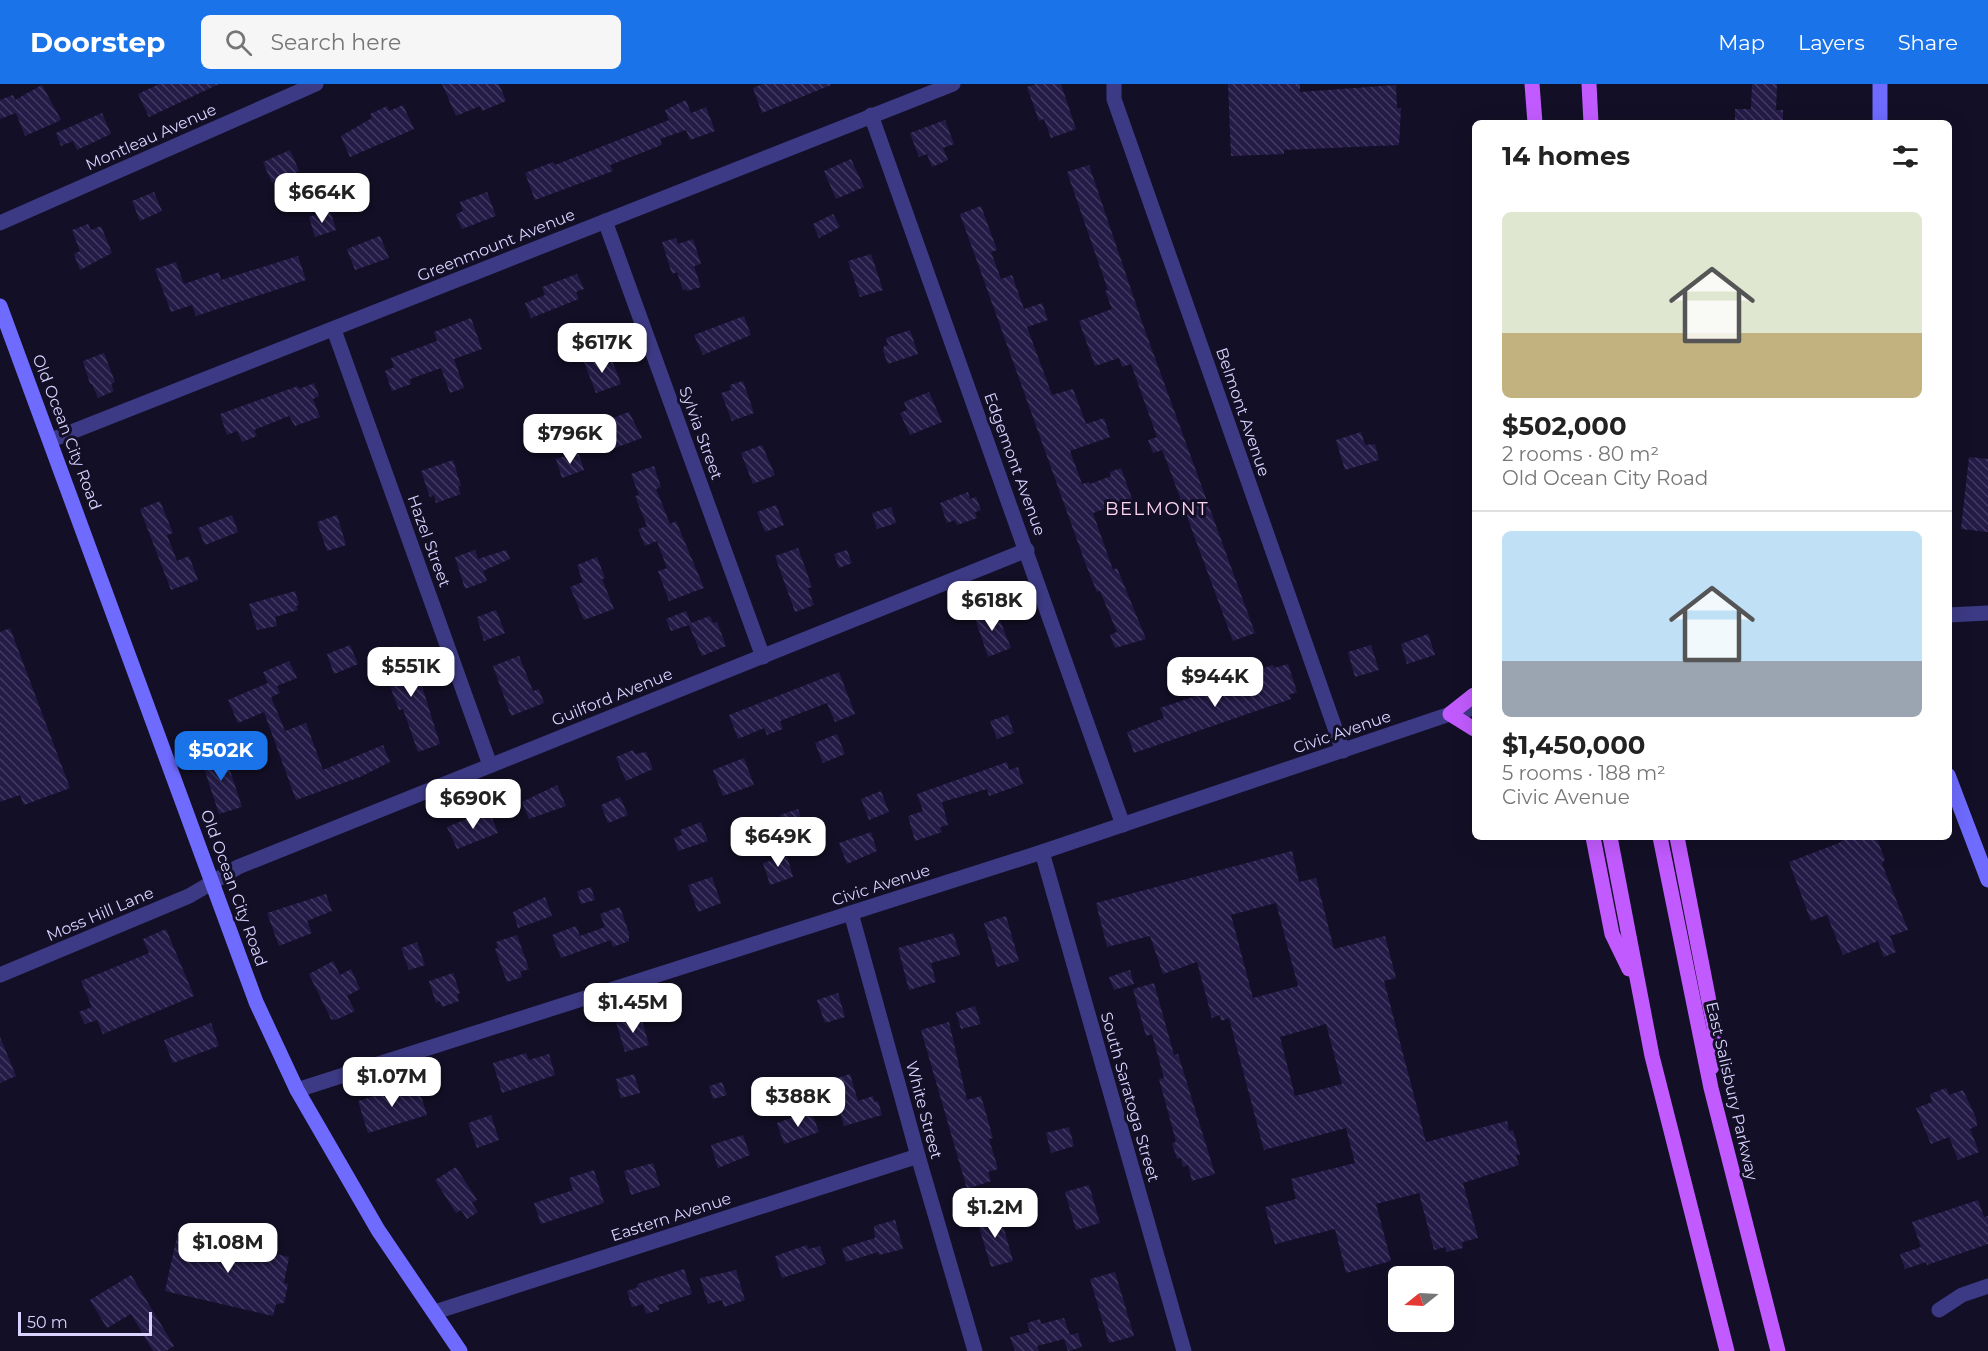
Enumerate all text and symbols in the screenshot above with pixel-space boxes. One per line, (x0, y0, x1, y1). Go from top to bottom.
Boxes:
search box (201, 15, 621, 69)
text: Doorstep (30, 25, 165, 59)
icon: search (222, 26, 255, 59)
text: Search here (270, 29, 401, 56)
text: Map (1718, 30, 1765, 55)
text: Layers (1798, 30, 1865, 55)
text: Share (1898, 30, 1958, 55)
street label: Montleau Avenue (83, 100, 219, 174)
text: 14 homes (1502, 140, 1630, 172)
icon: filters (1889, 140, 1922, 173)
pin: $664K (280, 173, 364, 224)
text: $664K (289, 180, 355, 204)
street label: Greenmount Avenue (414, 205, 578, 285)
icon: home (1658, 251, 1766, 359)
pin: $617K (560, 323, 644, 374)
text: $617K (572, 330, 632, 354)
street label: Belmont Avenue (1212, 345, 1274, 479)
street label: Old Ocean City Road (29, 352, 105, 512)
street label: Sylvia Street (675, 384, 727, 483)
street label: Edgemont Avenue (980, 390, 1050, 538)
text: $502,000 (1502, 410, 1627, 442)
pin: $796K (528, 414, 612, 465)
text: $796K (537, 421, 603, 445)
text: 2 rooms · 80 m² (1502, 442, 1659, 466)
text: Old Ocean City Road (1502, 466, 1708, 490)
street label: Hazel Street (403, 492, 455, 590)
district label: BELMONT (1105, 498, 1209, 520)
icon: home (1658, 570, 1766, 678)
pin: $618K (950, 581, 1034, 632)
text: $618K (961, 588, 1023, 612)
pin: $551K (369, 647, 453, 698)
text: $551K (381, 654, 441, 678)
pin: $944K (1173, 657, 1257, 708)
street label: Guilford Avenue (549, 664, 675, 730)
text: $944K (1181, 664, 1249, 688)
street label: Civic Avenue (1291, 706, 1393, 758)
text: $1,450,000 (1502, 729, 1645, 761)
pin: $502K (179, 731, 263, 782)
text: $502K (189, 738, 253, 762)
text: 5 rooms · 188 m² (1502, 761, 1666, 785)
pin: $690K (431, 779, 515, 830)
text: Civic Avenue (1502, 785, 1630, 809)
text: $690K (440, 786, 506, 810)
street label: Old Ocean City Road (197, 807, 271, 969)
pin: $649K (736, 817, 820, 868)
text: $649K (745, 824, 811, 848)
street label: Civic Avenue (829, 860, 933, 910)
street label: Moss Hill Lane (44, 883, 156, 945)
pin: $1.45M (584, 983, 682, 1034)
text: $1.45M (598, 990, 668, 1014)
street label: East Salisbury Parkway (1702, 1000, 1762, 1182)
street label: South Saratoga Street (1097, 1010, 1163, 1185)
pin: $1.07M (343, 1057, 441, 1108)
street label: White Street (902, 1059, 946, 1162)
text: $1.07M (357, 1064, 427, 1088)
pin: $388K (756, 1077, 840, 1128)
text: $388K (765, 1084, 831, 1108)
pin: $1.2M (953, 1188, 1037, 1239)
street label: Eastern Avenue (608, 1189, 734, 1245)
text: $1.2M (967, 1195, 1023, 1219)
pin: $1.08M (179, 1223, 277, 1274)
text: $1.08M (192, 1230, 264, 1254)
north arrow (1388, 1266, 1454, 1332)
map controls (1388, 1266, 1454, 1332)
scale bar (18, 1309, 152, 1336)
text: 50 m (27, 1313, 68, 1332)

